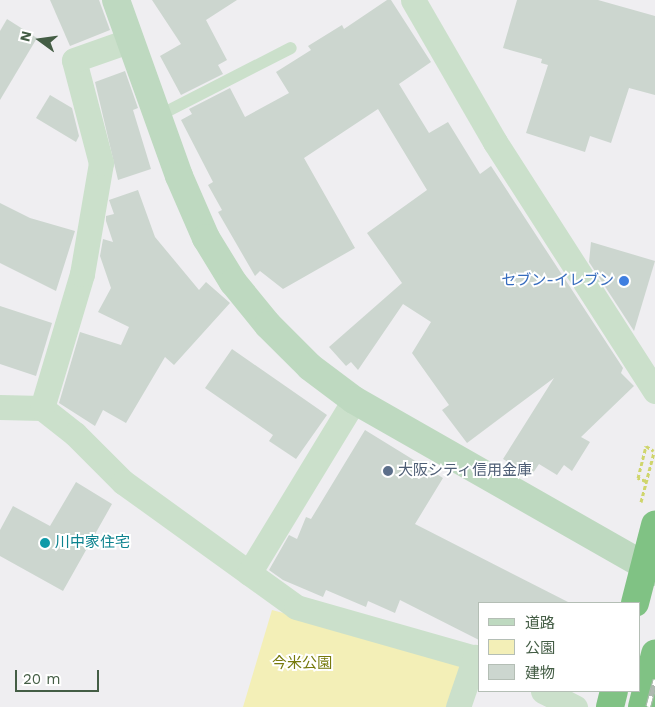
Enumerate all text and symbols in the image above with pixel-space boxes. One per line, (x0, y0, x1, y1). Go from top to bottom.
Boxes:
north arrow (15, 15, 65, 65)
text: N (16, 29, 34, 43)
place label: セブン-イレブン (501, 272, 614, 290)
marker: セブン-イレブン (618, 275, 630, 287)
place label: 大阪シティ信用金庫 (398, 462, 533, 480)
marker: 大阪シティ信用金庫 (382, 465, 394, 477)
place label: 川中家住宅 (55, 534, 130, 552)
marker: 川中家住宅 (39, 537, 51, 549)
legend (478, 602, 640, 692)
text: 道路 (525, 614, 555, 632)
text: 公園 (525, 639, 555, 657)
park label: 今米公園 (272, 655, 332, 673)
scale bar (18, 660, 101, 692)
text: 建物 (525, 664, 555, 682)
text: 20 m (23, 670, 61, 688)

